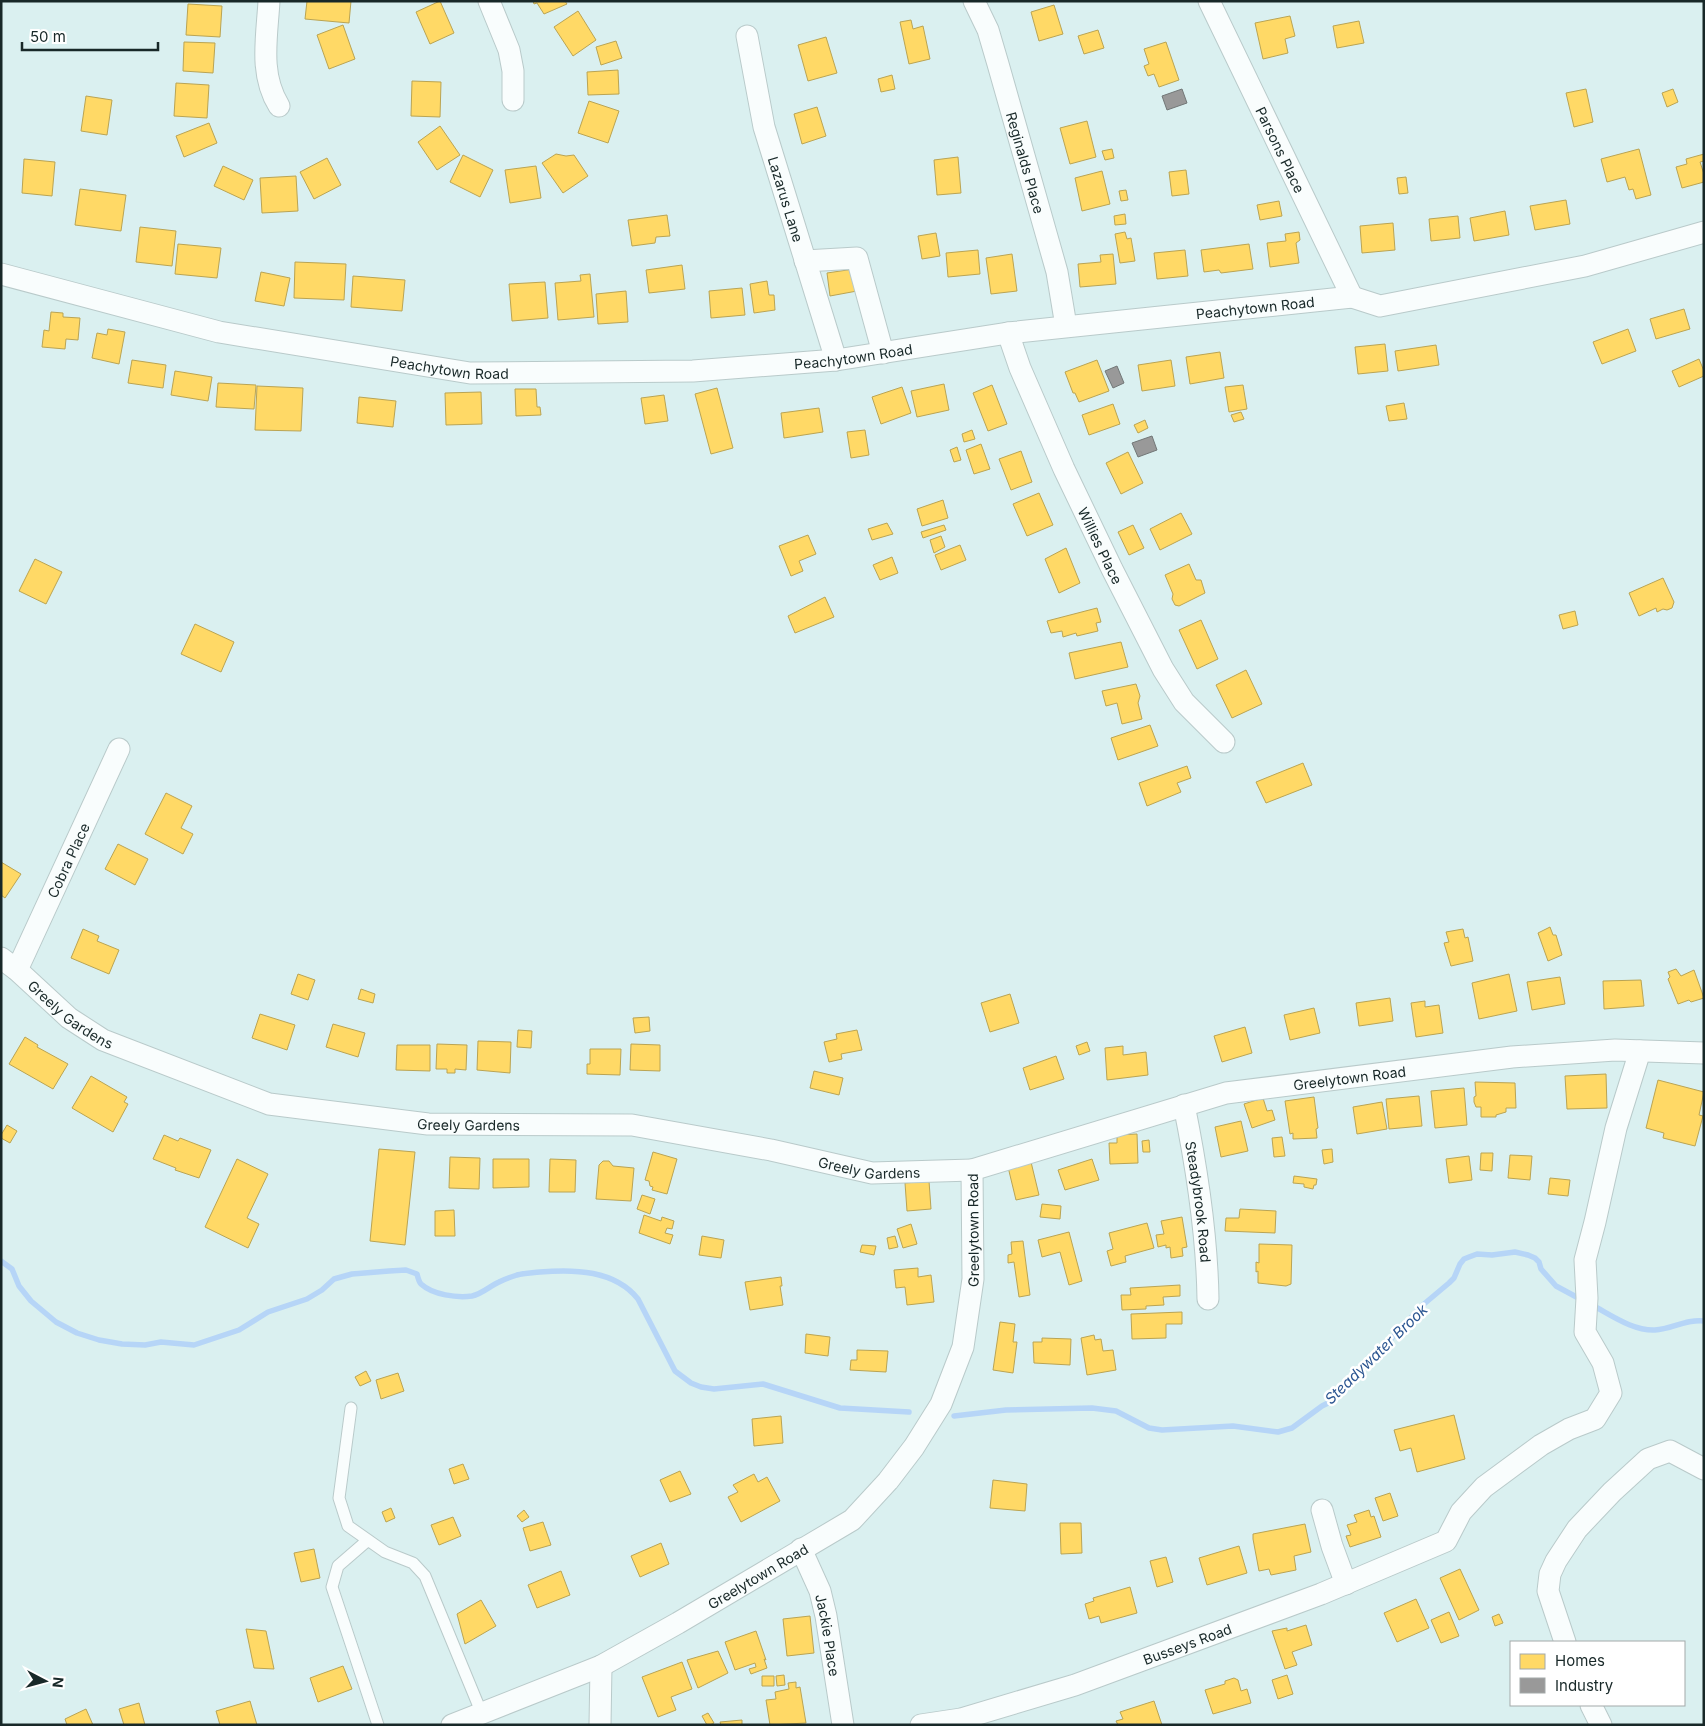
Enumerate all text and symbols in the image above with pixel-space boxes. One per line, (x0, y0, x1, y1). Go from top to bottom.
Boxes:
scale bar (22, 20, 159, 52)
text: 50 m (30, 27, 66, 46)
street label: Parsons Place (1253, 104, 1309, 196)
street label: Reginalds Place (1003, 110, 1048, 215)
street label: Lazarus Lane (765, 154, 807, 244)
street label: Peachytown Road (1195, 292, 1315, 322)
street label: Peachytown Road (793, 340, 914, 372)
street label: Peachytown Road (389, 352, 509, 382)
street label: Willies Place (1075, 504, 1127, 587)
street label: Cobra Place (43, 820, 92, 900)
street label: Greely Gardens (25, 976, 116, 1052)
street label: Greelytown Road (1292, 1062, 1407, 1093)
street label: Greely Gardens (416, 1114, 520, 1133)
street label: Steadybrook Road (1183, 1140, 1215, 1263)
street label: Greely Gardens (817, 1153, 920, 1182)
street label: Greelytown Road (963, 1173, 982, 1288)
water label: Steadywater Brook (1321, 1299, 1432, 1408)
street label: Greelytown Road (704, 1540, 811, 1612)
street label: Jackie Place (812, 1592, 844, 1678)
street label: Busseys Road (1141, 1619, 1234, 1668)
legend (1510, 1641, 1685, 1706)
text: Homes (1555, 1651, 1605, 1670)
north arrow (20, 1656, 70, 1706)
text: N (49, 1676, 67, 1689)
text: Industry (1555, 1676, 1614, 1695)

